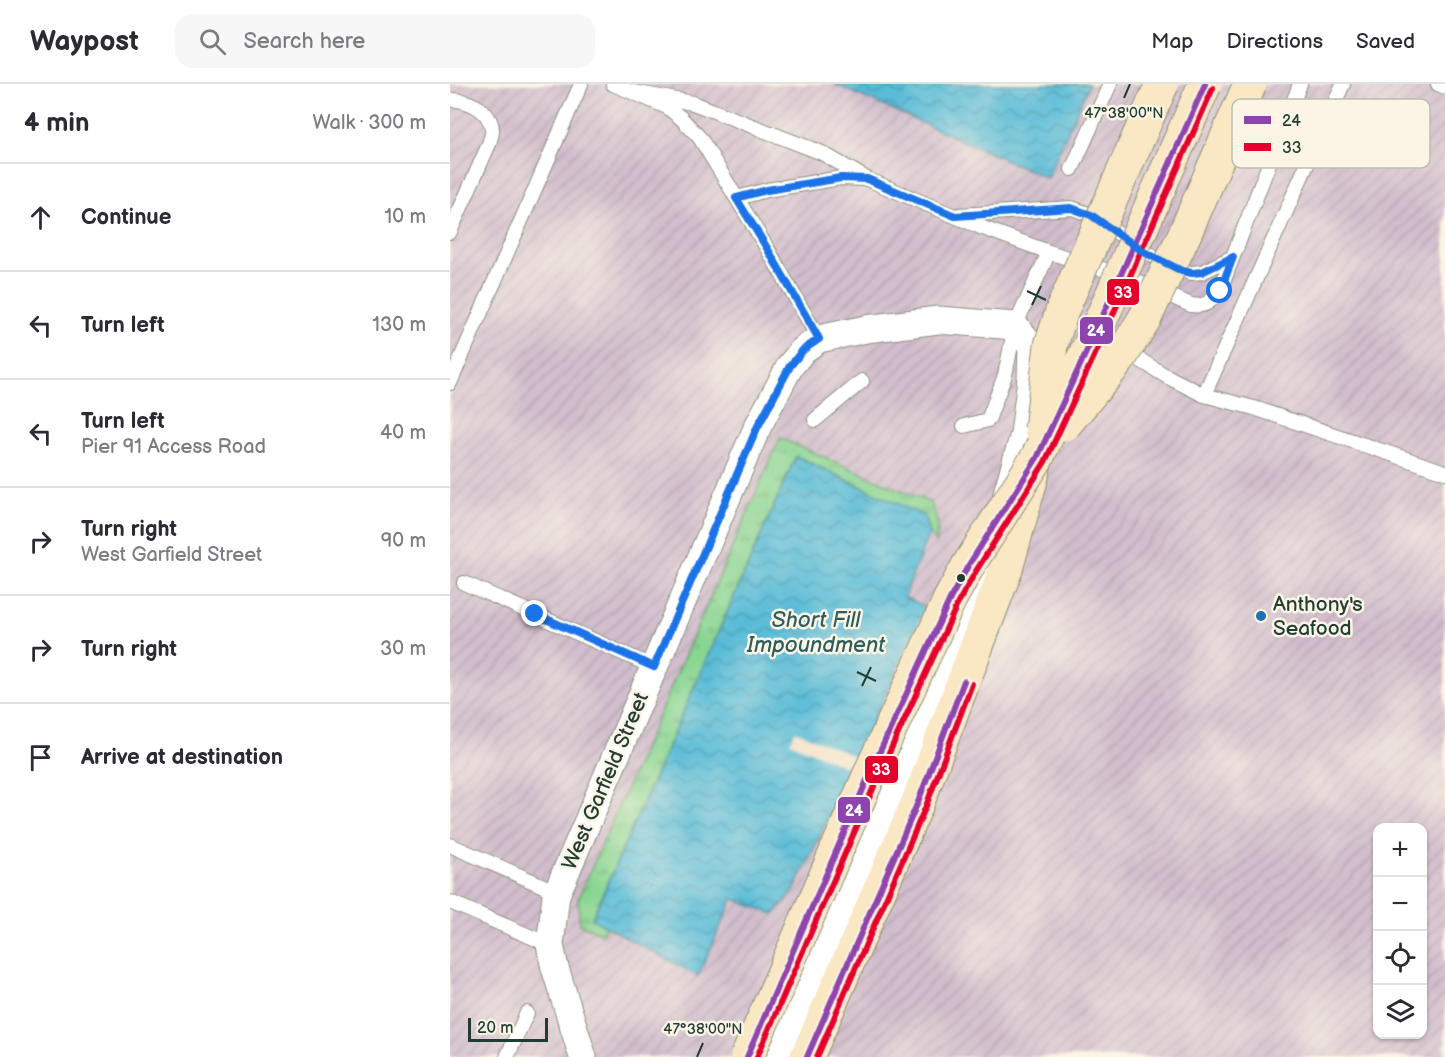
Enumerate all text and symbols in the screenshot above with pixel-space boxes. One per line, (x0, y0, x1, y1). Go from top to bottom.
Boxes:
search box (175, 14, 595, 68)
text: Waypost (30, 25, 139, 58)
icon: search (196, 25, 229, 58)
text: Search here (244, 28, 365, 55)
text: Map (1151, 29, 1194, 54)
text: Directions (1227, 29, 1323, 54)
text: Saved (1356, 29, 1415, 54)
legend (1232, 99, 1430, 168)
text: 47°38'00"N (1084, 104, 1164, 123)
text: 4 min (24, 108, 89, 139)
text: Walk · 300 m (313, 111, 426, 135)
text: 24 (1282, 112, 1301, 131)
text: 33 (1282, 139, 1302, 158)
icon: ahead (24, 201, 57, 234)
text: Continue (81, 204, 171, 231)
text: 10 m (385, 205, 426, 229)
route start (1206, 277, 1232, 303)
line badge: 33 (1106, 278, 1140, 306)
text: 33 (1114, 284, 1132, 303)
icon: left (24, 309, 57, 342)
text: Turn left (81, 312, 165, 339)
text: 130 m (372, 313, 426, 337)
line badge: 24 (1079, 316, 1114, 345)
text: 24 (1087, 322, 1106, 341)
text: Turn left (81, 408, 165, 435)
icon: left (24, 417, 57, 450)
text: 40 m (380, 421, 426, 445)
text: Pier 91 Access Road (81, 435, 266, 459)
text: Turn right (81, 516, 177, 543)
icon: right (24, 525, 57, 558)
text: 90 m (381, 529, 426, 553)
text: West Garfield Street (81, 543, 262, 567)
unlabelled marker (955, 572, 967, 584)
place label: Anthony's Seafood (1273, 592, 1363, 641)
route end (521, 600, 547, 626)
water label: Short Fill Impoundment (746, 607, 886, 659)
marker: Anthony's Seafood (1254, 609, 1268, 623)
icon: right (24, 633, 57, 666)
text: Turn right (81, 636, 177, 663)
text: 30 m (380, 637, 426, 661)
street label: West Garfield Street (557, 688, 654, 874)
icon: arrive (24, 741, 57, 774)
text: Arrive at destination (81, 744, 283, 771)
line badge: 33 (864, 755, 899, 784)
text: 33 (872, 761, 890, 780)
line badge: 24 (837, 796, 871, 824)
text: 24 (845, 802, 864, 821)
map controls (1373, 823, 1427, 1039)
button: + (1373, 823, 1427, 877)
button: − (1373, 877, 1427, 931)
button: locate (1373, 931, 1427, 985)
button: layers (1373, 985, 1427, 1039)
scale bar (468, 1015, 548, 1042)
text: 20 m (477, 1019, 513, 1038)
text: 47°38'00"N (663, 1020, 743, 1039)

